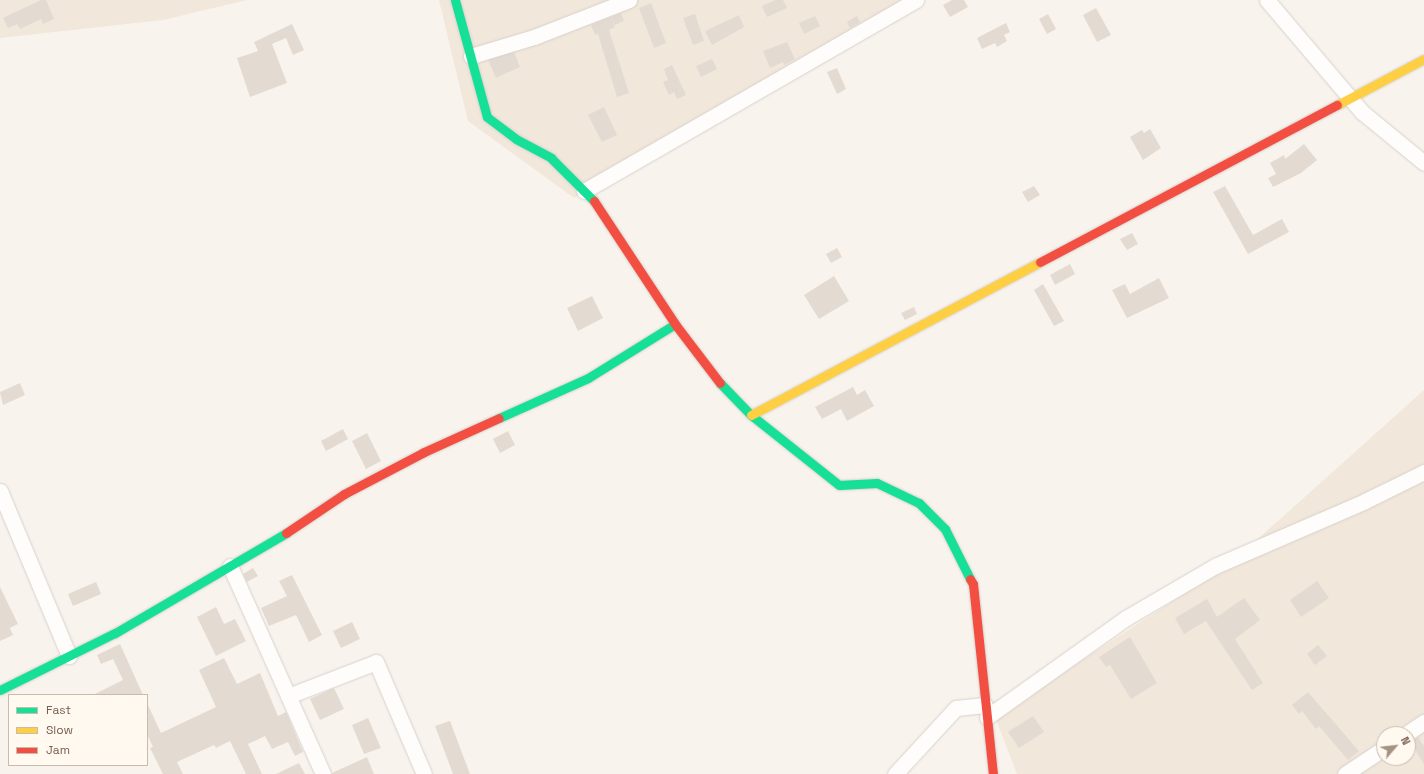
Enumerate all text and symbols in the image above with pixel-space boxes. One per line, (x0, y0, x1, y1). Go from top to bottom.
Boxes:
legend (8, 694, 148, 766)
text: Fast (46, 702, 71, 718)
text: Slow (46, 722, 73, 738)
north arrow (1376, 726, 1416, 766)
text: N (1398, 734, 1414, 747)
text: Jam (46, 742, 70, 758)

